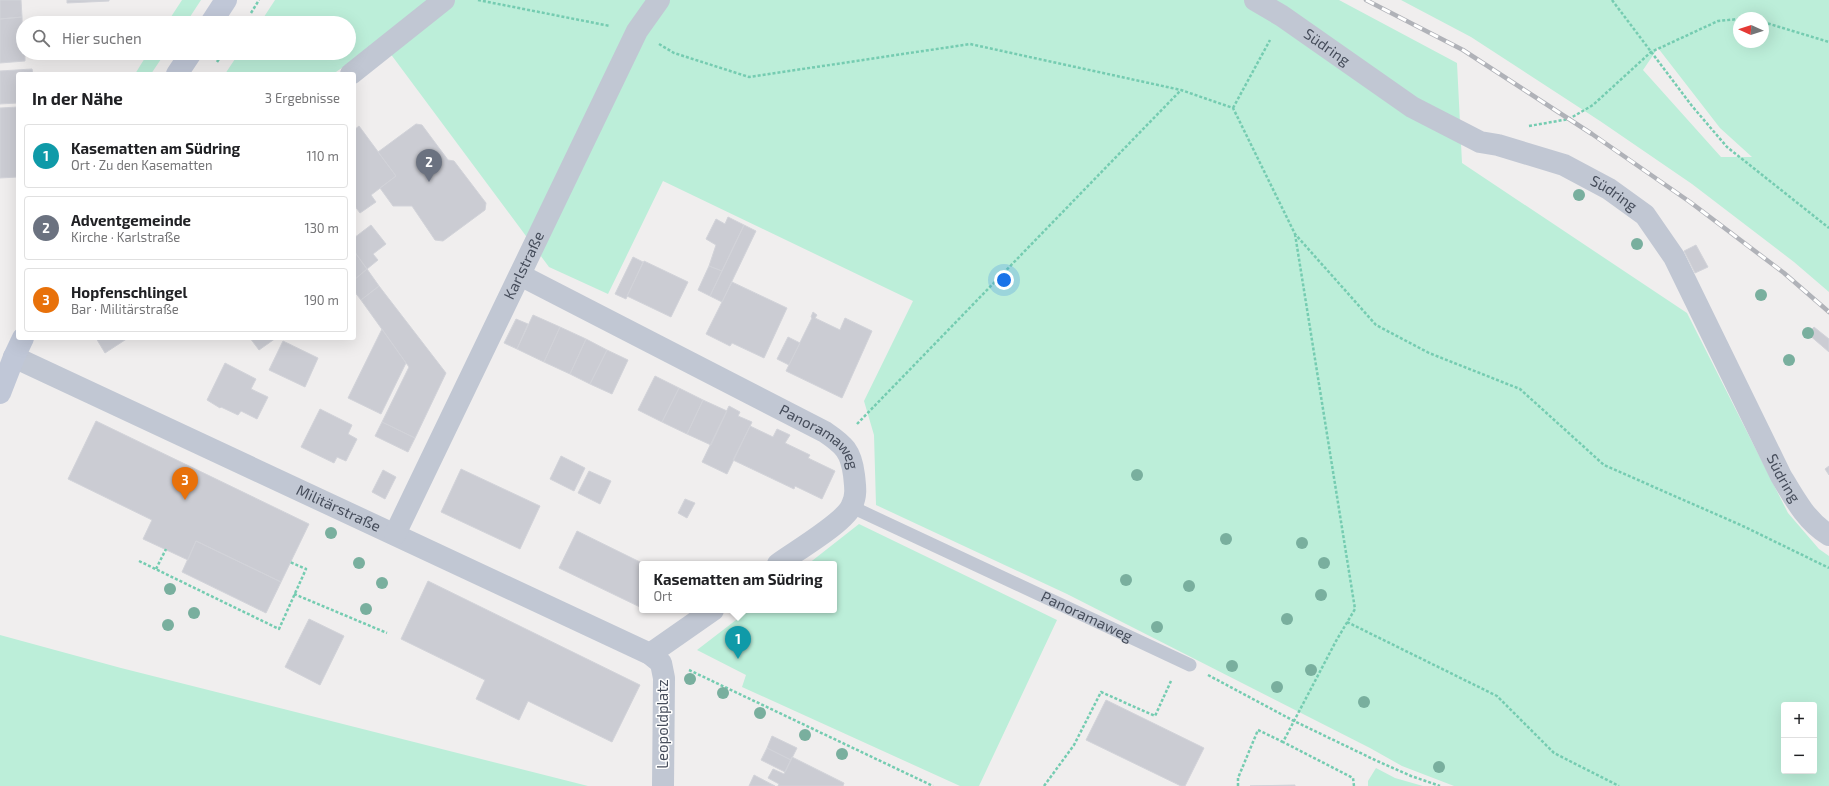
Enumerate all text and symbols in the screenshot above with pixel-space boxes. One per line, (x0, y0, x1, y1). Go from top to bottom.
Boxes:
north arrow (1733, 12, 1769, 48)
search box (16, 16, 356, 60)
street label: Südring (1301, 24, 1354, 69)
icon: search (30, 27, 52, 49)
text: Hier suchen (62, 29, 142, 47)
text: In der Nähe (32, 88, 123, 108)
text: 3 Ergebnisse (265, 90, 340, 106)
text: Kasematten am Südring (71, 139, 240, 157)
text: 1 (43, 148, 49, 164)
text: 110 m (307, 148, 339, 164)
pin: 2 (416, 149, 442, 182)
text: Ort · Zu den Kasematten (71, 157, 213, 173)
street label: Südring (1588, 171, 1642, 215)
text: Adventgemeinde (71, 211, 191, 229)
text: 2 (42, 220, 50, 236)
text: 130 m (304, 220, 339, 236)
street label: Karlstraße (499, 228, 547, 302)
text: Kirche · Karlstraße (71, 229, 180, 245)
your location (994, 270, 1014, 290)
text: Hopfenschlingel (71, 283, 187, 301)
text: 3 (42, 292, 50, 308)
text: 190 m (304, 292, 339, 308)
text: Bar · Militärstraße (71, 301, 179, 317)
street label: Panoramaweg (777, 400, 863, 471)
street label: Südring (1764, 451, 1805, 506)
pin: 3 (172, 467, 198, 500)
street label: Militärstraße (294, 480, 384, 535)
popup (639, 561, 837, 613)
text: Kasematten am Südring (653, 570, 823, 588)
street label: Panoramaweg (1039, 587, 1136, 645)
text: Ort (653, 588, 672, 604)
pin: 1 (725, 626, 751, 659)
street label: Leopoldplatz (653, 679, 671, 769)
map controls (1781, 702, 1817, 774)
button: + (1781, 702, 1817, 738)
button: − (1781, 738, 1817, 774)

